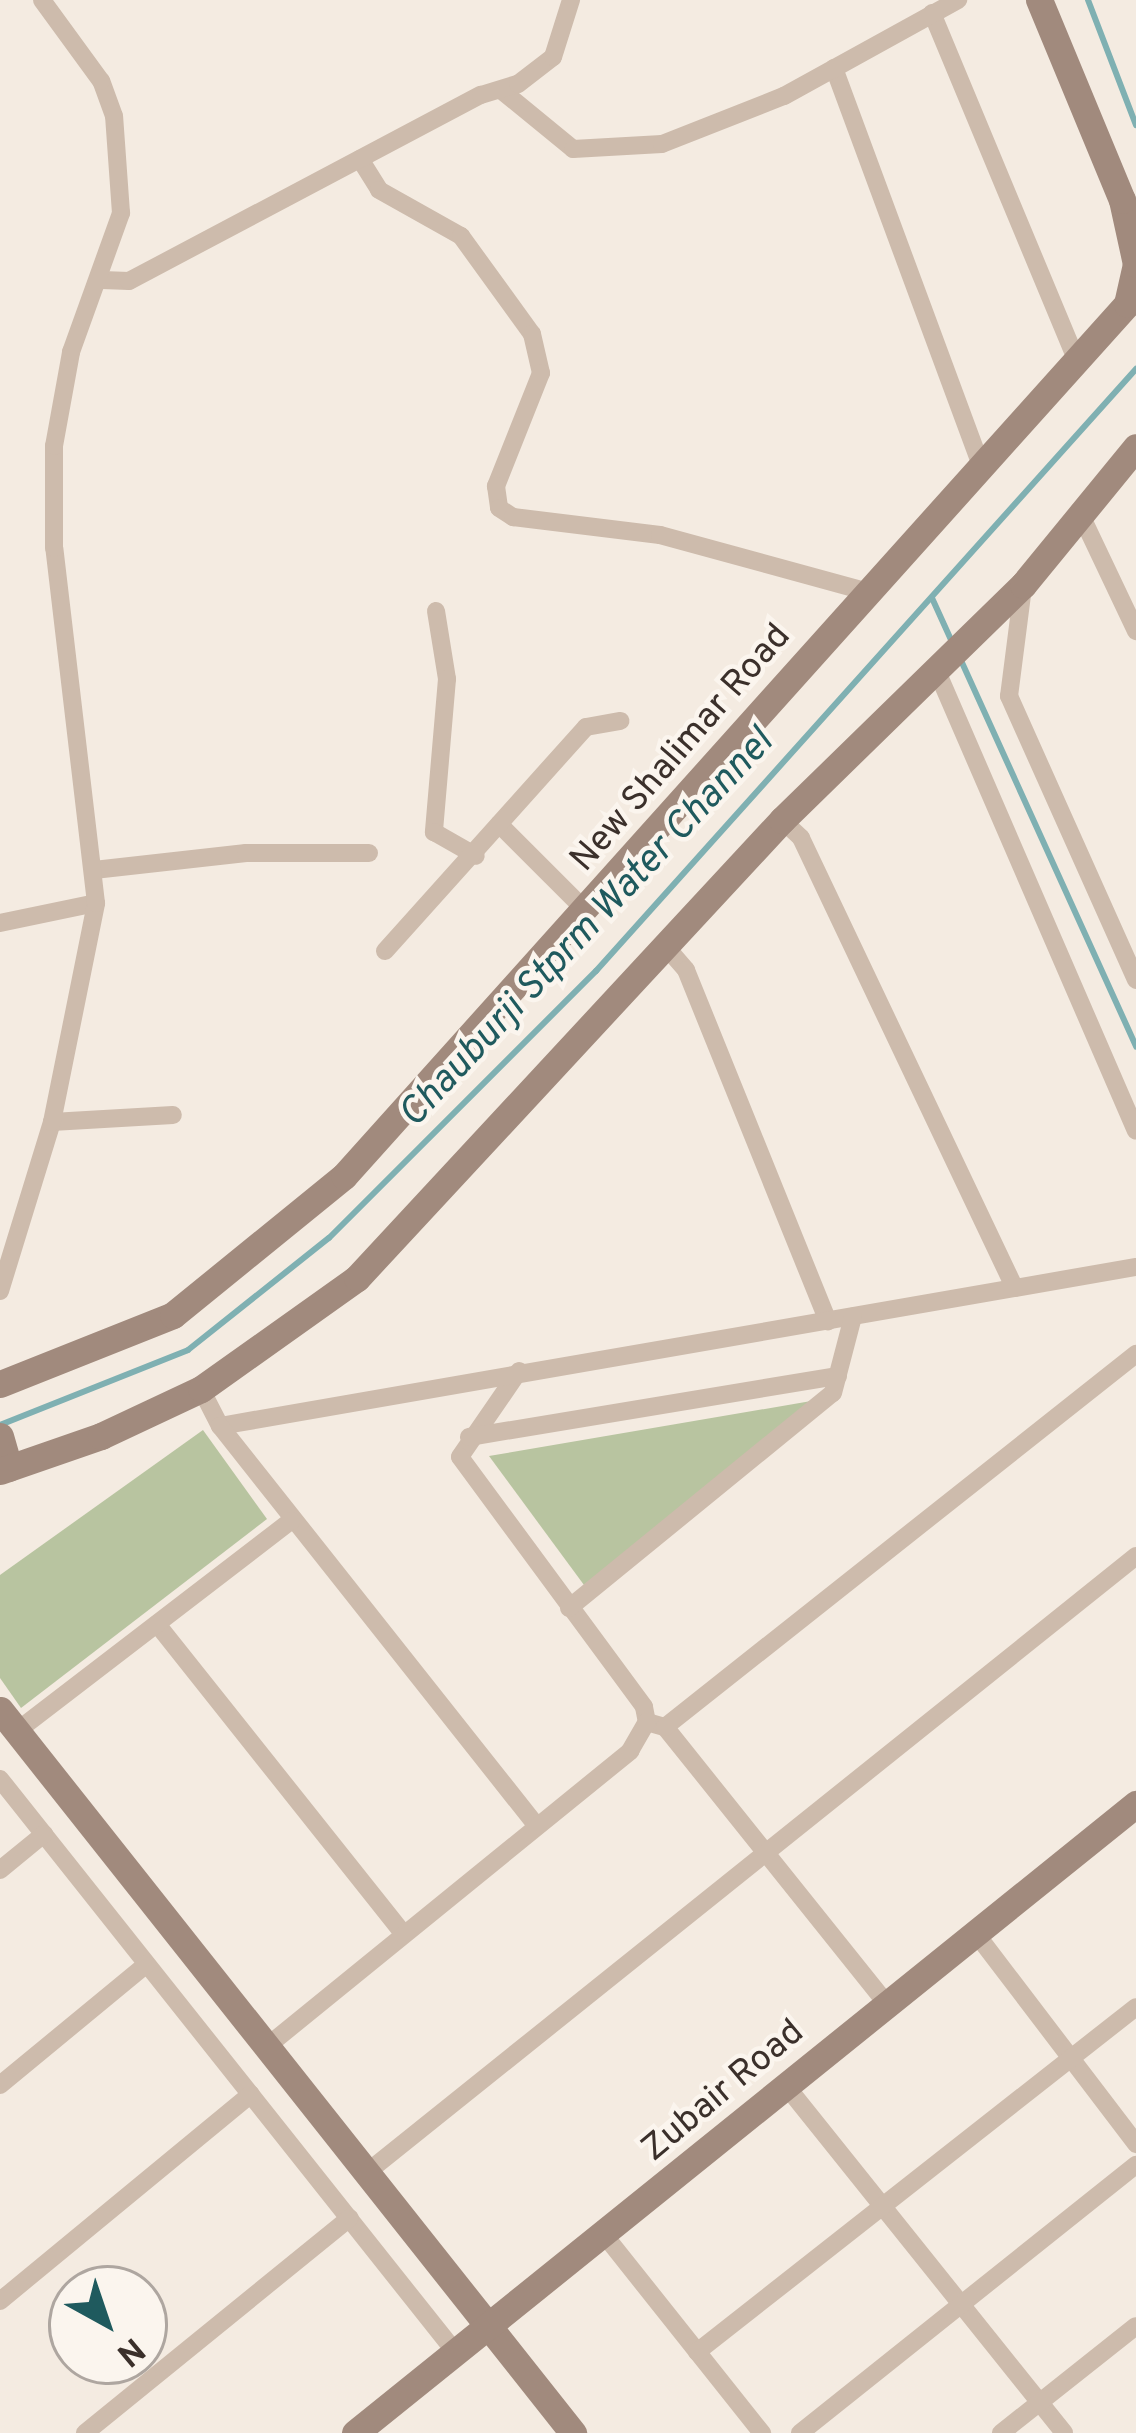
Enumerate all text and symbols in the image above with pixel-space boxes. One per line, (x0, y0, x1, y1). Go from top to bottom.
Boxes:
street label: New Shalimar Road (563, 616, 801, 882)
water label: Chauburji Stprm Water Channel (391, 721, 785, 1139)
street label: Zubair Road (634, 2012, 814, 2172)
north arrow (48, 2265, 168, 2385)
text: N (107, 2327, 152, 2374)

